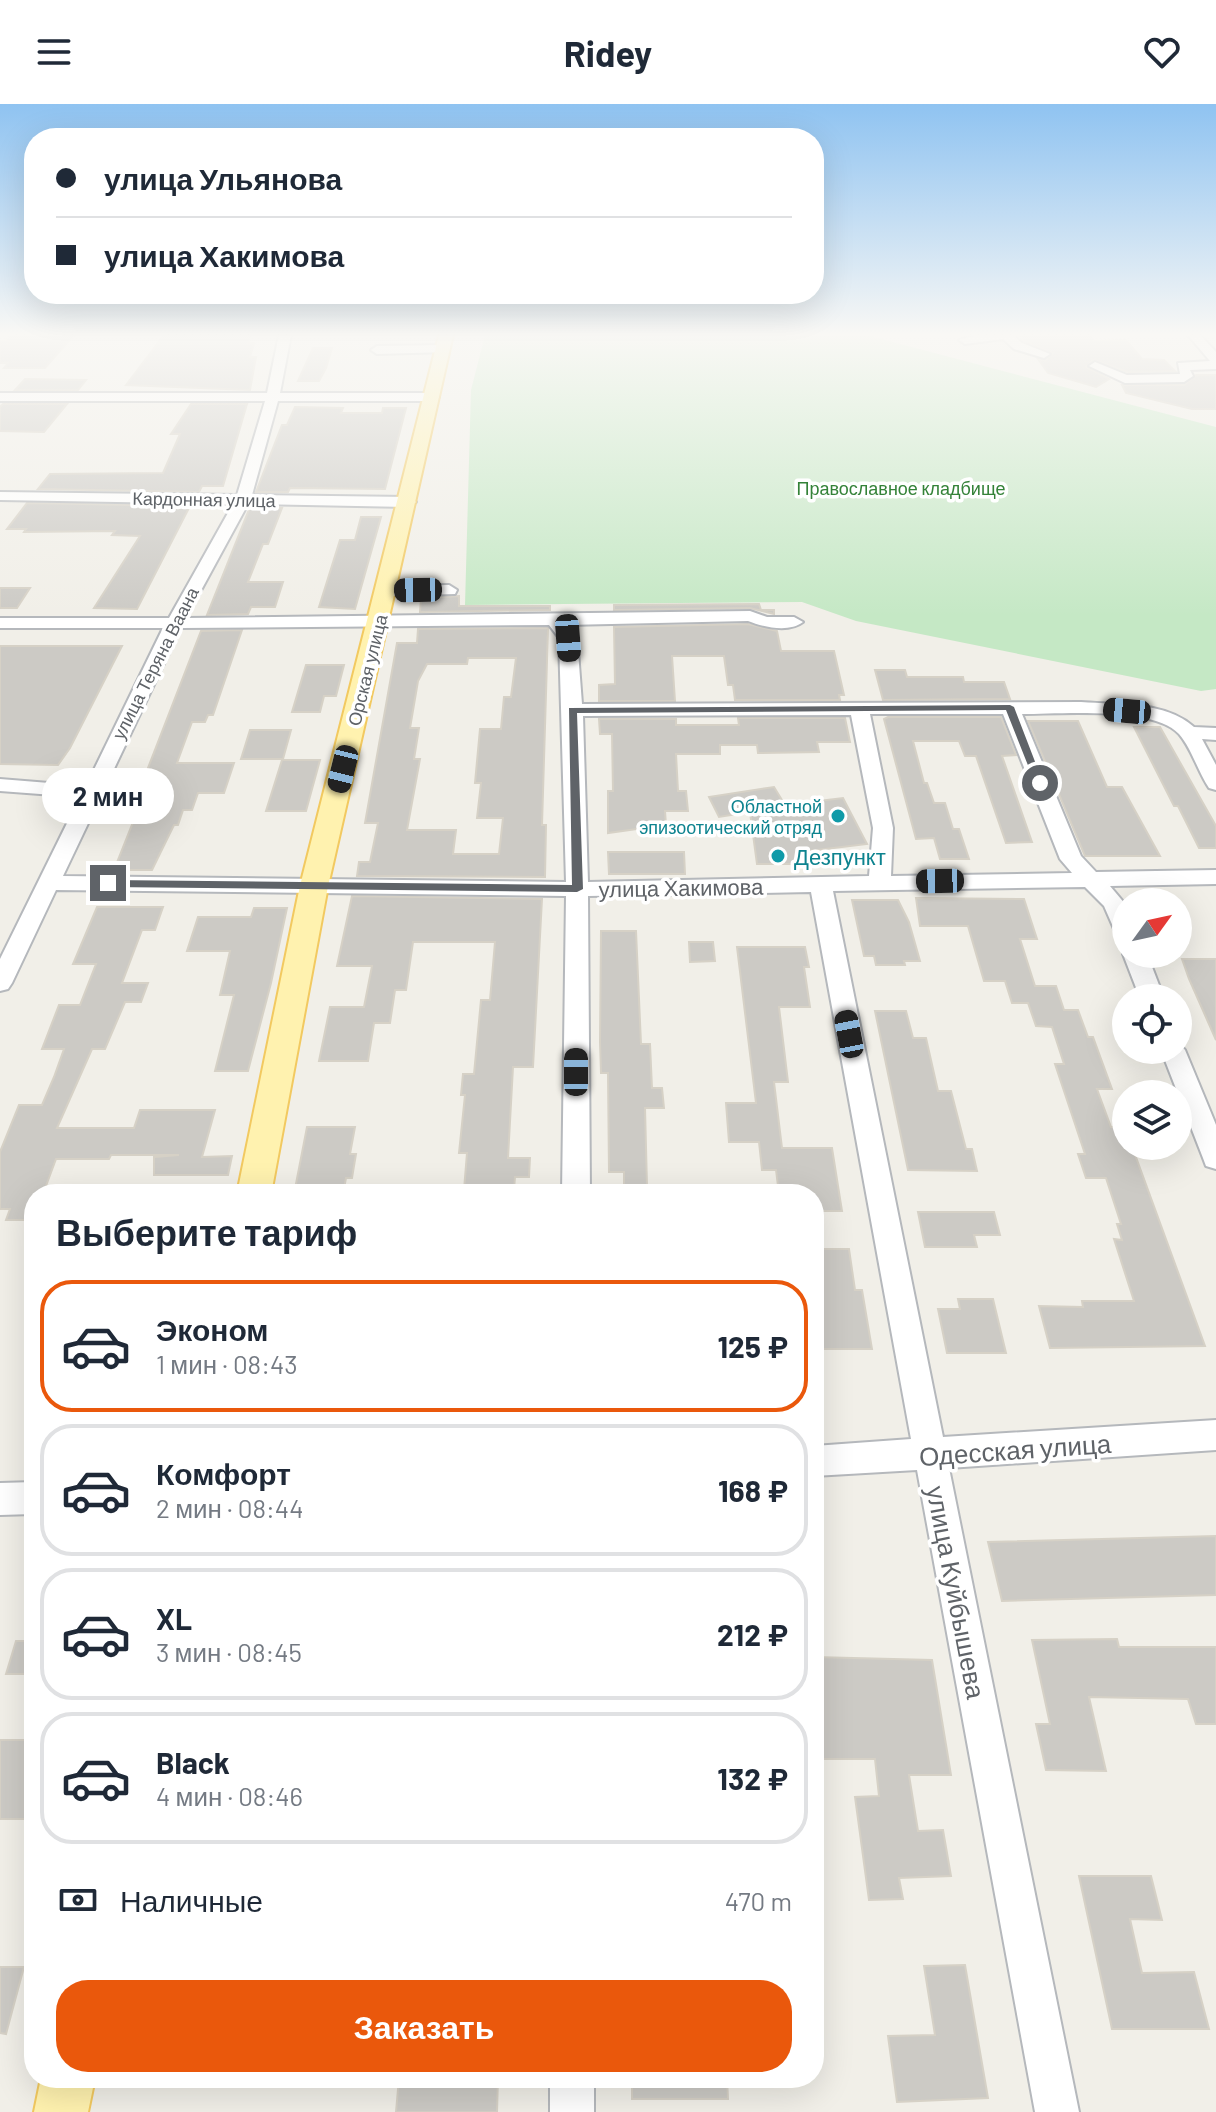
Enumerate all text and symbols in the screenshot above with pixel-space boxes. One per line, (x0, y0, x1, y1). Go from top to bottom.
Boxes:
icon: menu (32, 30, 76, 74)
icon: heart (1140, 30, 1184, 74)
text: Ridey (564, 31, 652, 74)
text: улица Ульянова (104, 160, 342, 196)
text: улица Хакимова (104, 237, 344, 273)
park label: Православное кладбище (796, 477, 1006, 499)
street label: Кардонная улица (132, 487, 277, 511)
car (394, 578, 442, 602)
street label: улица Теряна Ваана (107, 582, 203, 743)
street label: Орская улица (343, 611, 392, 728)
car (554, 613, 582, 663)
car (1102, 697, 1152, 725)
car (326, 743, 360, 795)
route start (1022, 765, 1058, 801)
callout: 2 мин (42, 767, 174, 823)
text: 2 мин (73, 780, 143, 811)
place label: Областной эпизоотический отряд (639, 795, 822, 838)
marker: Областной эпизоотический отряд (829, 807, 847, 825)
place label: Дезпункт (794, 843, 886, 870)
marker: Дезпункт (769, 847, 787, 865)
route end (90, 865, 126, 901)
car (916, 869, 964, 893)
street label: улица Хакимова (598, 873, 764, 902)
north arrow (1112, 888, 1192, 968)
map controls (1112, 888, 1192, 1160)
button: locate (1112, 984, 1192, 1064)
car (833, 1008, 865, 1060)
car (564, 1048, 588, 1096)
button: layers (1112, 1080, 1192, 1160)
text: Выберите тариф (56, 1210, 357, 1253)
icon: car (60, 1310, 132, 1382)
text: Эконом (156, 1311, 269, 1347)
text: 125 ₽ (717, 1328, 788, 1364)
text: 1 мин · 08:43 (156, 1348, 298, 1379)
street label: Одесская улица (918, 1427, 1113, 1471)
icon: car (60, 1454, 132, 1526)
text: Комфорт (156, 1455, 291, 1491)
text: 168 ₽ (718, 1472, 788, 1508)
street label: улица Куйбышева (921, 1483, 993, 1702)
text: 2 мин · 08:44 (156, 1492, 303, 1523)
icon: car (60, 1598, 132, 1670)
text: XL (156, 1600, 192, 1636)
text: 212 ₽ (717, 1616, 788, 1652)
text: 3 мин · 08:45 (156, 1636, 302, 1667)
icon: car (60, 1742, 132, 1814)
text: Black (156, 1744, 230, 1780)
text: 132 ₽ (717, 1760, 788, 1796)
text: 4 мин · 08:46 (156, 1780, 303, 1811)
icon: cash (56, 1878, 100, 1922)
text: Наличные (120, 1882, 263, 1918)
text: 470 m (725, 1885, 792, 1916)
button: Заказать (56, 1980, 792, 2072)

